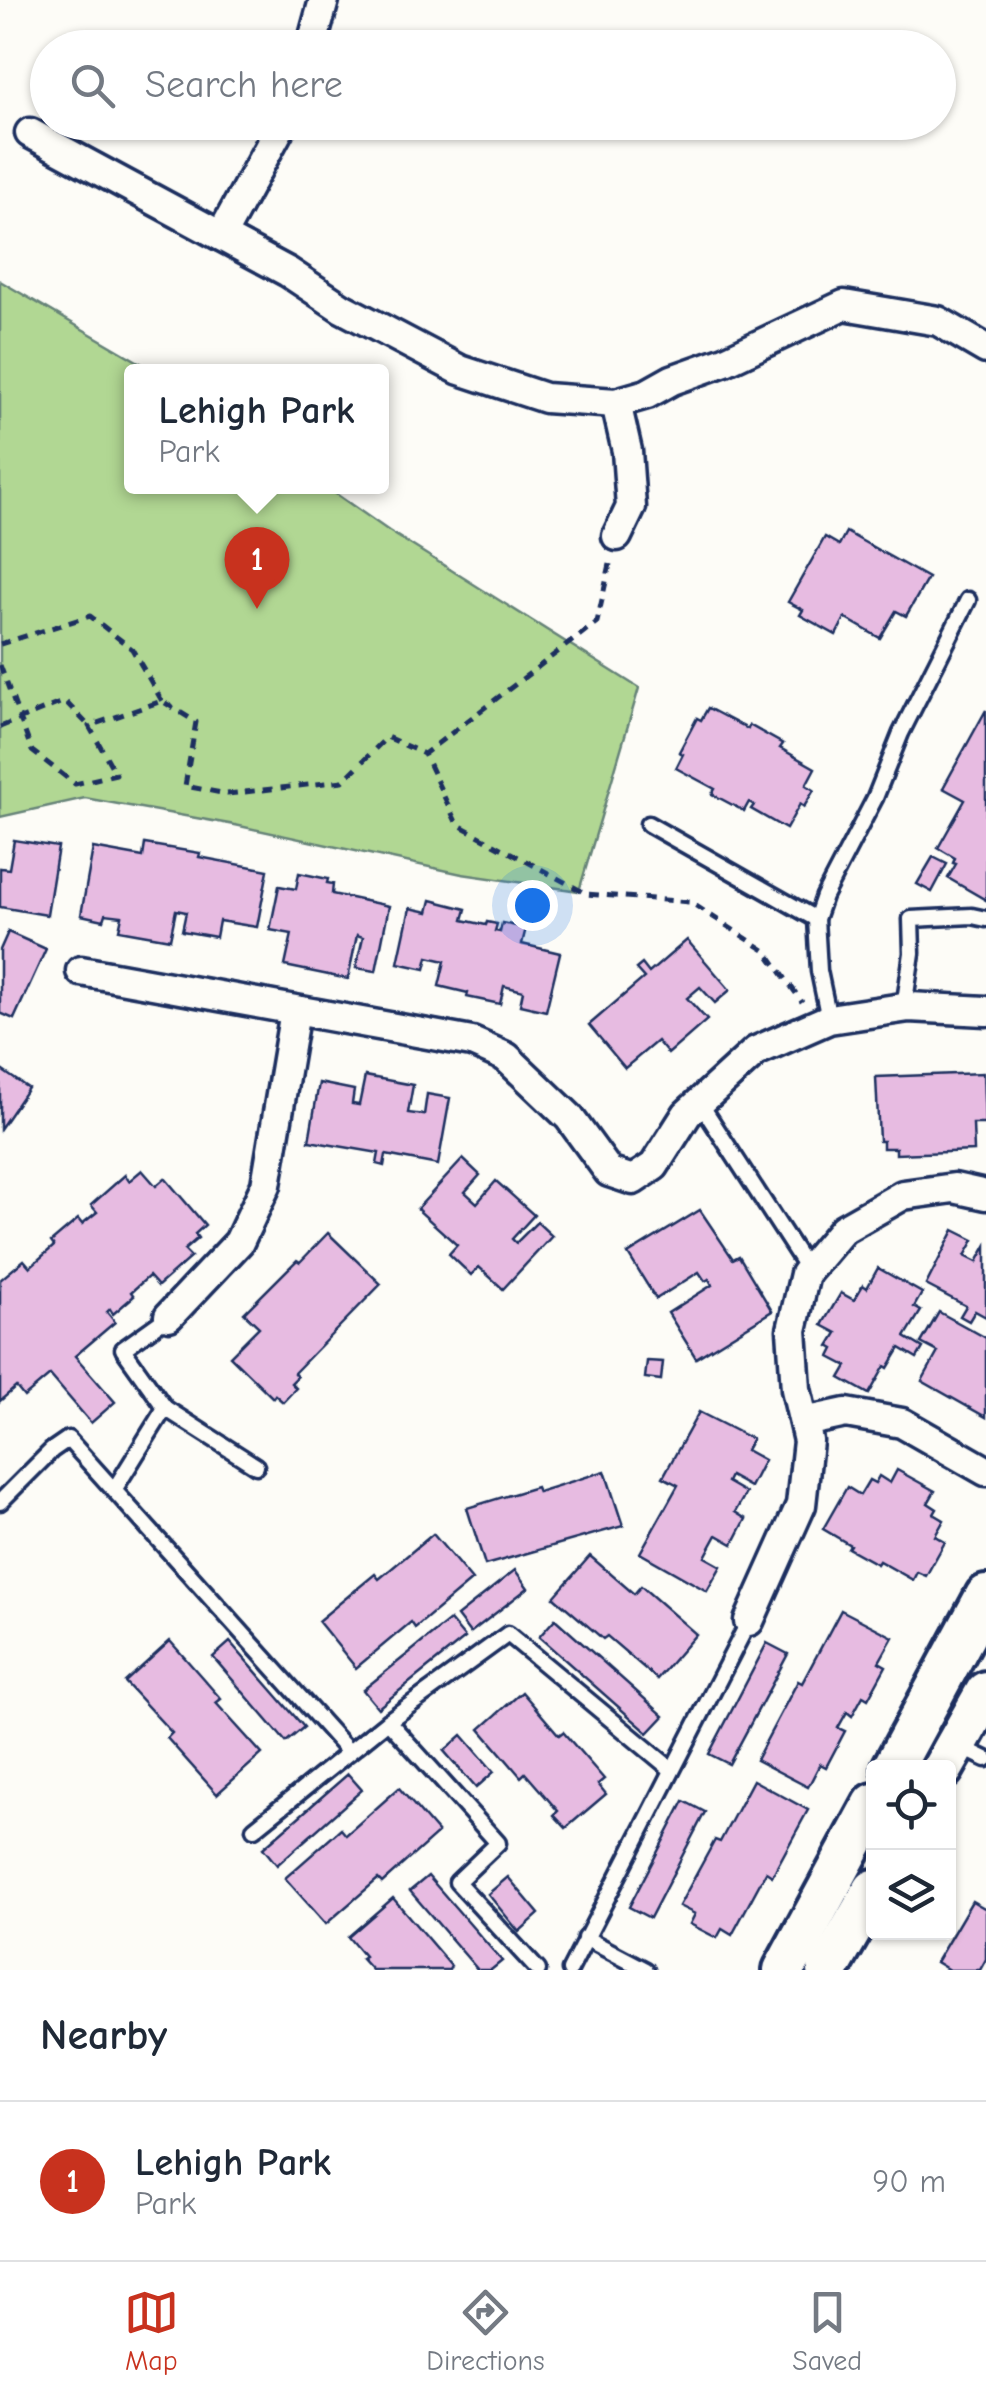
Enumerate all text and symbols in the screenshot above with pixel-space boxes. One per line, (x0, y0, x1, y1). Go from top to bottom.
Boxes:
search box (30, 30, 956, 140)
icon: search (65, 58, 120, 113)
text: Search here (145, 63, 343, 107)
popup (124, 364, 389, 494)
text: Lehigh Park (158, 389, 355, 433)
text: Park (158, 433, 220, 470)
pin: 1 (224, 526, 290, 609)
your location (507, 880, 558, 931)
map controls (866, 1760, 956, 1940)
button: locate (866, 1760, 956, 1850)
button: layers (866, 1850, 956, 1940)
text: Nearby (40, 2011, 167, 2060)
text: Lehigh Park (135, 2141, 331, 2185)
text: 1 (66, 2163, 79, 2200)
text: 90 m (872, 2163, 946, 2200)
text: Park (135, 2185, 196, 2222)
tab: Map (124, 2285, 179, 2377)
tab: Directions (426, 2285, 545, 2377)
tab: Saved (792, 2285, 862, 2377)

